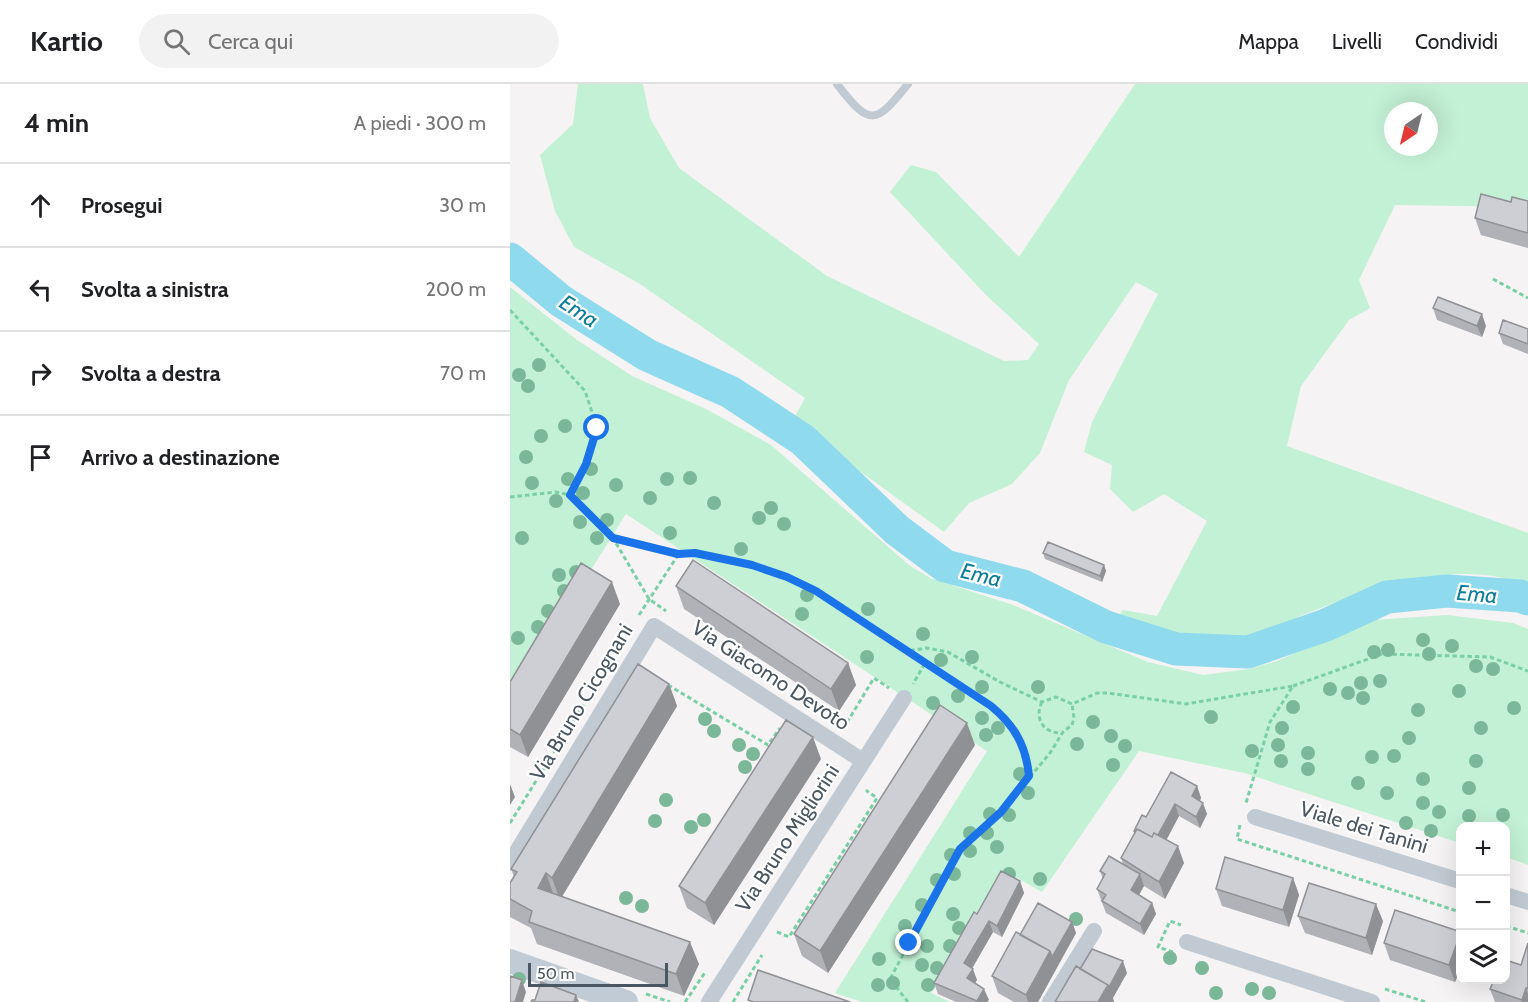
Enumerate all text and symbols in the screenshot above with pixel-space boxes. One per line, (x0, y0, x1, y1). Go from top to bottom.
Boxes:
search box (139, 14, 559, 68)
text: Kartio (30, 24, 103, 58)
icon: search (160, 25, 193, 58)
text: Cerca qui (208, 28, 293, 55)
text: Mappa (1238, 29, 1299, 54)
text: Livelli (1332, 29, 1382, 54)
text: Condividi (1415, 29, 1498, 54)
north arrow (1384, 102, 1438, 156)
text: 4 min (24, 107, 89, 139)
text: A piedi · 300 m (354, 111, 486, 135)
icon: ahead (24, 189, 57, 222)
text: Prosegui (81, 192, 163, 219)
text: 30 m (439, 193, 486, 217)
icon: left (24, 273, 57, 306)
text: Svolta a sinistra (81, 276, 229, 303)
text: 200 m (426, 277, 486, 301)
water label: Ema (555, 289, 603, 333)
icon: right (24, 357, 57, 390)
text: Svolta a destra (81, 360, 221, 387)
text: 70 m (440, 361, 486, 385)
route start (583, 414, 609, 440)
icon: arrive (24, 441, 57, 474)
text: Arrivo a destinazione (81, 444, 279, 471)
water label: Ema (958, 557, 1004, 593)
water label: Ema (1455, 579, 1499, 609)
street label: Via Giacomo Devoto (687, 615, 855, 735)
street label: Via Bruno Cicognani (524, 619, 638, 785)
street label: Via Bruno Migliorini (730, 759, 844, 917)
street label: Viale dei Tanini (1297, 796, 1431, 858)
map controls (1456, 822, 1510, 984)
button: + (1456, 822, 1510, 876)
button: − (1456, 876, 1510, 930)
route end (895, 929, 921, 955)
button: layers (1456, 930, 1510, 984)
scale bar (528, 960, 668, 988)
text: 50 m (537, 964, 574, 983)

